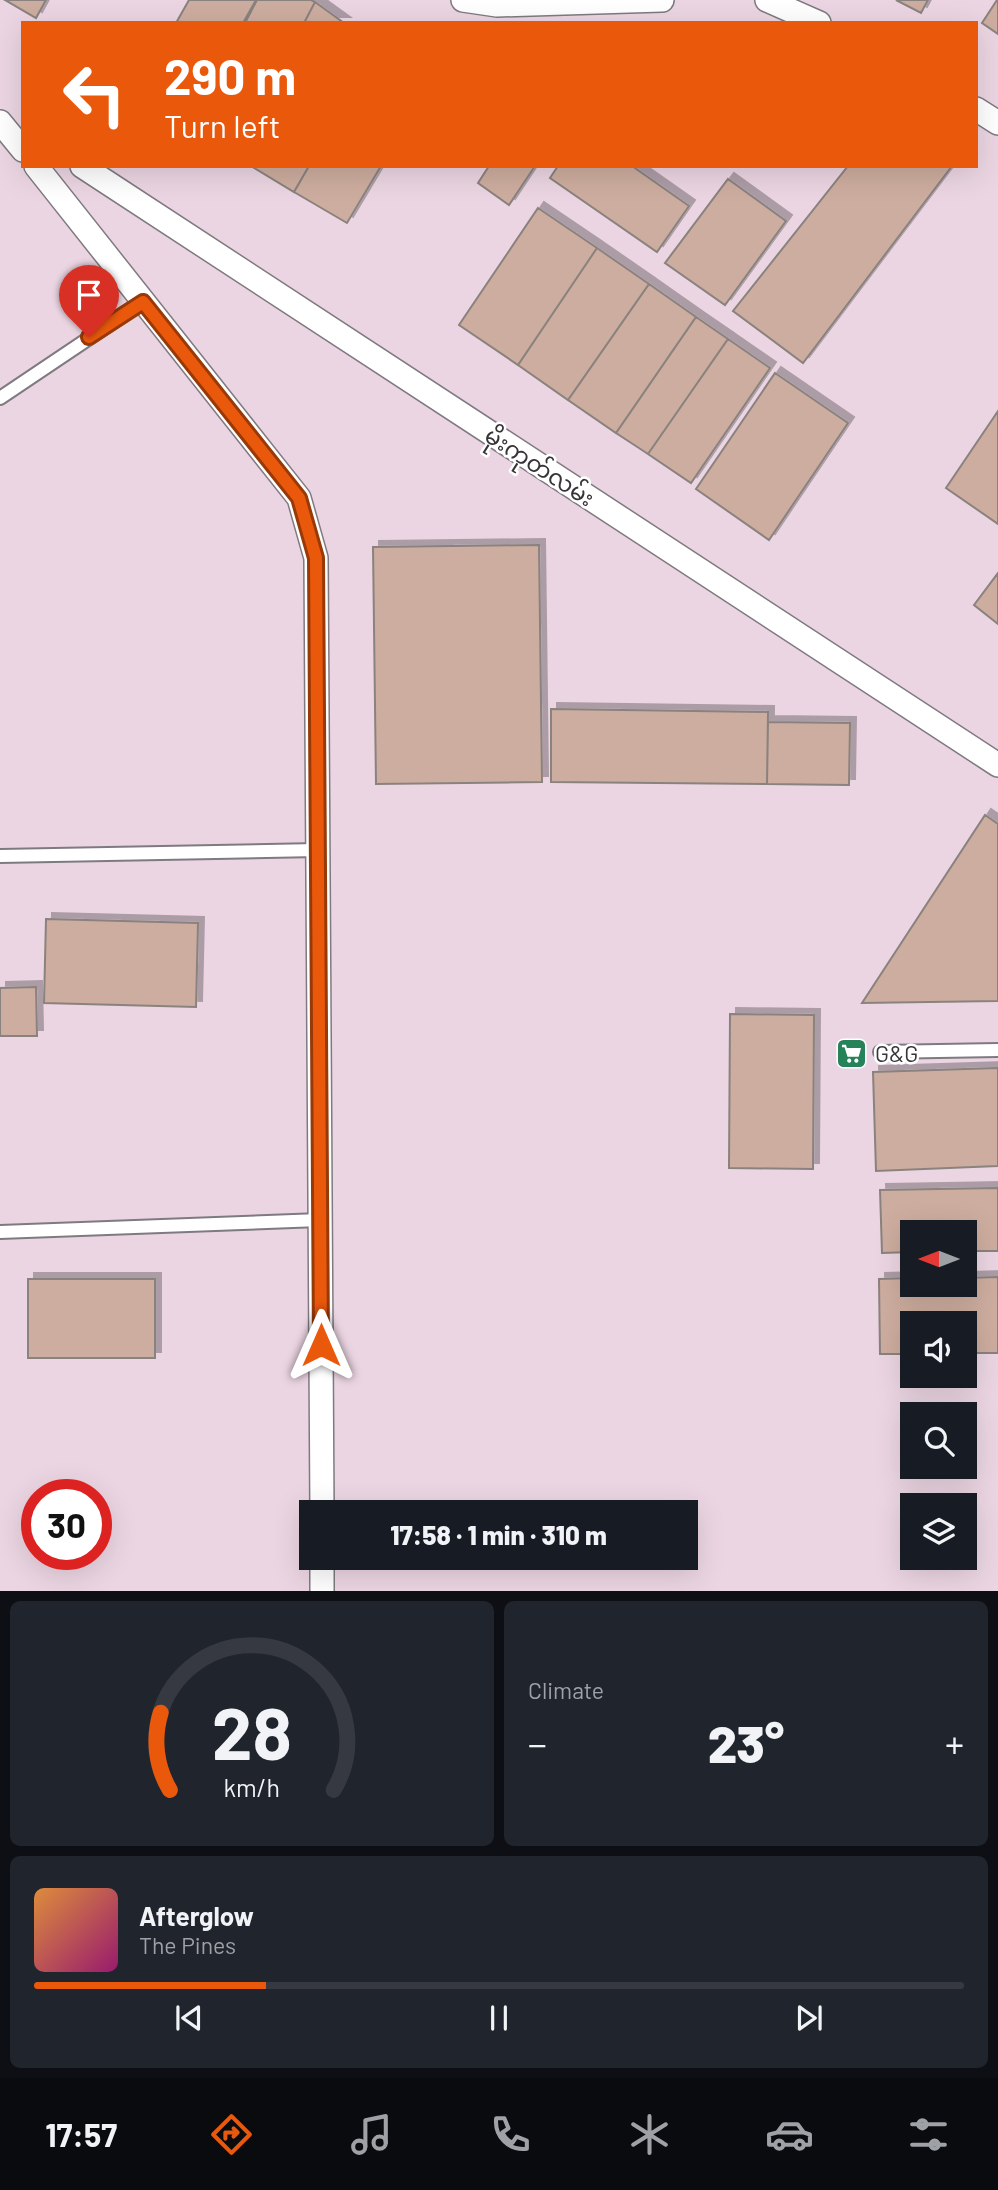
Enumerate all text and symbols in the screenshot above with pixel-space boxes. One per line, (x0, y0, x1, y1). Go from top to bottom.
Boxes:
text: 290 m (164, 46, 296, 105)
icon: left (49, 49, 140, 140)
text: Turn left (164, 106, 281, 144)
pin (59, 265, 119, 337)
icon: arrive (70, 276, 108, 314)
street label: မိုးကုတ်လမ်း (477, 419, 600, 517)
supermarket icon: G&G (835, 1036, 869, 1070)
place label: G&G (875, 1039, 918, 1067)
north arrow (900, 1220, 976, 1297)
map controls (900, 1220, 977, 1570)
position arrow (284, 1308, 358, 1382)
button: sound (900, 1311, 977, 1388)
button: search (900, 1402, 977, 1479)
speed limit sign: 30 (21, 1479, 112, 1570)
button: layers (900, 1493, 977, 1570)
text: 17:58 · 1 min · 310 m (390, 1519, 607, 1550)
text: Climate (528, 1676, 604, 1704)
text: 28 (212, 1687, 292, 1775)
text: 23° (708, 1711, 784, 1773)
text: − (528, 1720, 547, 1766)
text: + (945, 1720, 964, 1766)
text: km/h (224, 1771, 280, 1801)
text: Afterglow (139, 1900, 254, 1931)
text: The Pines (139, 1931, 236, 1959)
icon: previous (170, 1999, 208, 2037)
icon: pause (480, 1999, 518, 2037)
icon: next (790, 1999, 828, 2037)
icon: directions (207, 2110, 256, 2159)
icon: music (347, 2110, 396, 2159)
icon: phone (486, 2110, 535, 2159)
icon: climate (625, 2110, 674, 2159)
icon: car (765, 2110, 814, 2159)
icon: filters (904, 2110, 953, 2159)
text: 17:57 (45, 2115, 117, 2153)

